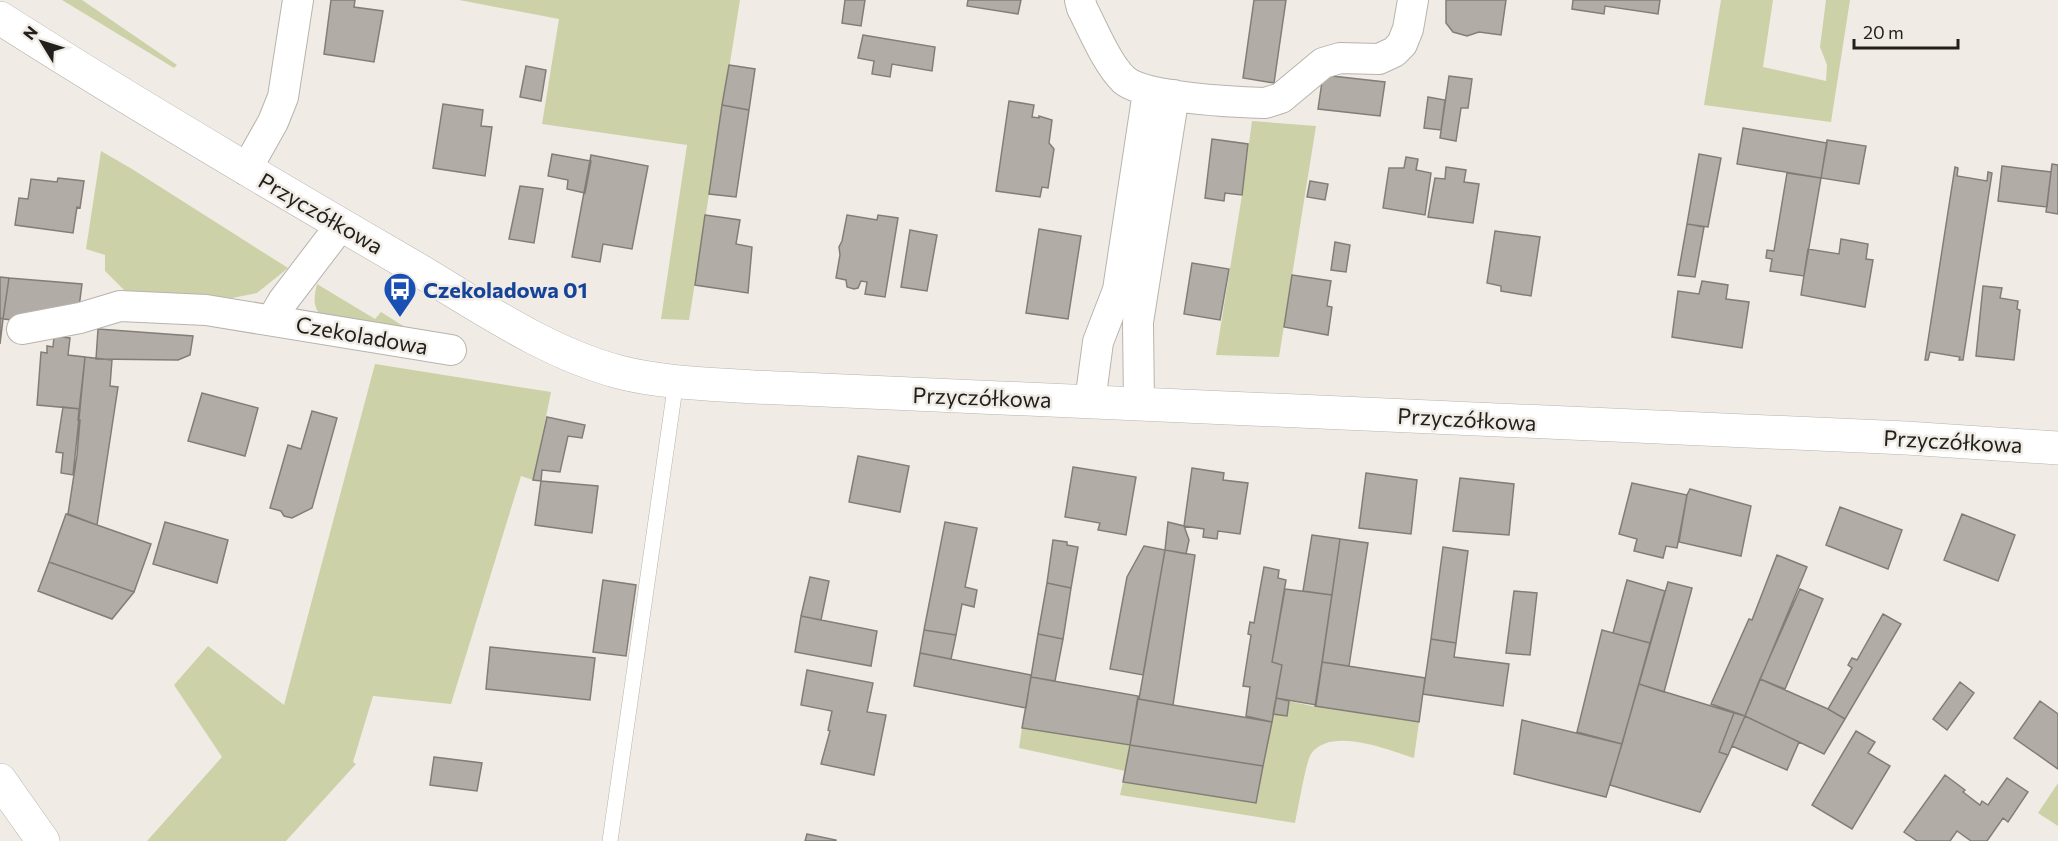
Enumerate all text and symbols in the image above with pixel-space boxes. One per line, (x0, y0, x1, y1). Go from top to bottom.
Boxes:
north arrow (12, 12, 72, 72)
scale bar (1854, 12, 1958, 50)
text: 20 m (1863, 21, 1904, 43)
text: N (19, 22, 41, 43)
street label: Przyczółkowa (254, 167, 388, 259)
bus stop icon: Czekoladowa 01 (382, 271, 418, 318)
place label: Czekoladowa 01 (423, 276, 588, 303)
street label: Czekoladowa (294, 310, 430, 360)
street label: Przyczółkowa (912, 381, 1052, 413)
street label: Przyczółkowa (1397, 402, 1537, 436)
street label: Przyczółkowa (1883, 424, 2023, 458)

